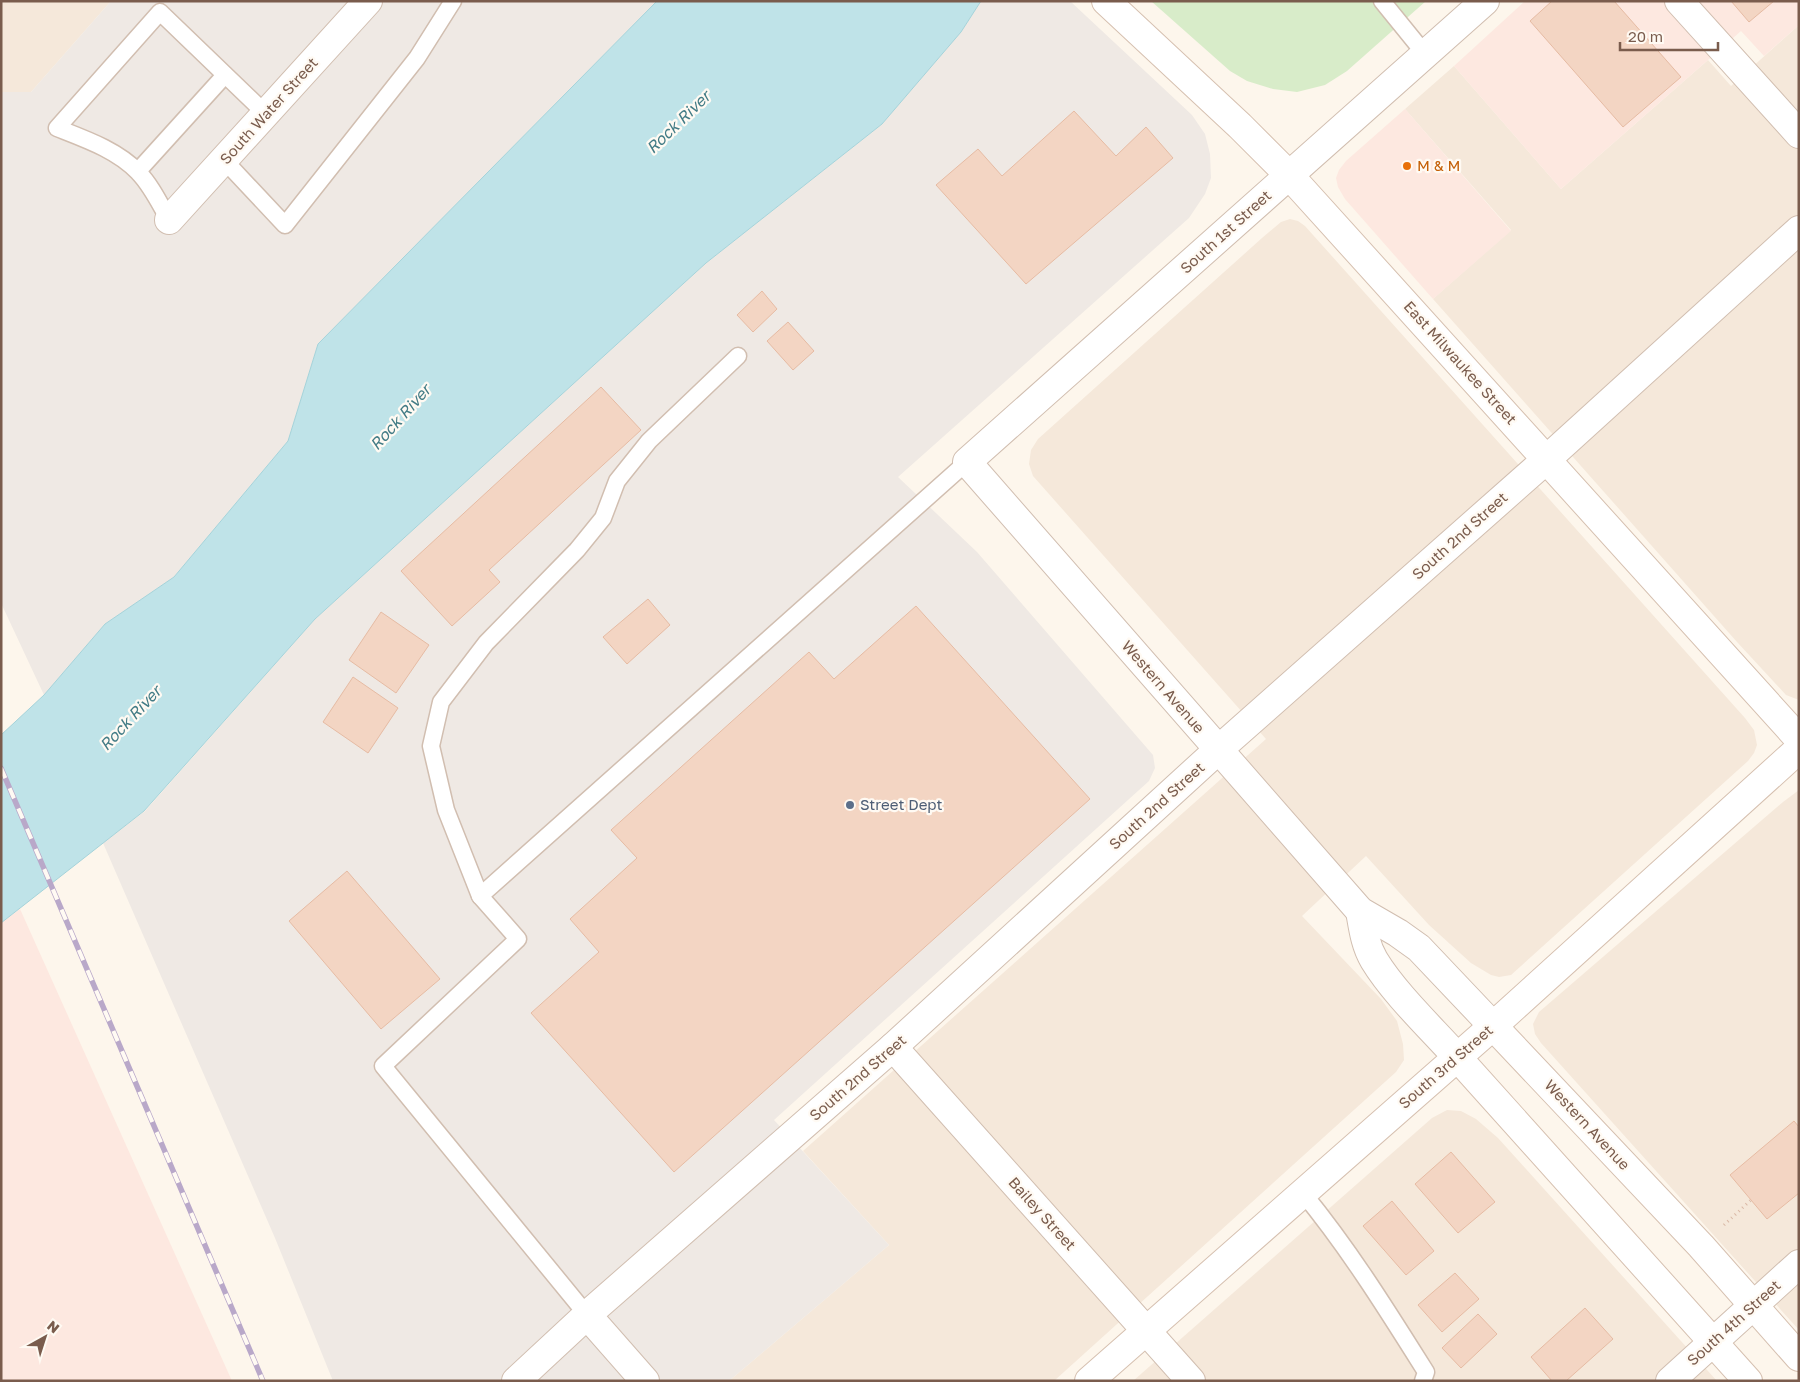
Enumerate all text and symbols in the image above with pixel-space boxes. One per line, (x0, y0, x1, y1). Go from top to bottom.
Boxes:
scale bar (1620, 20, 1718, 52)
text: 20 m (1628, 27, 1663, 45)
street label: South Water Street (216, 53, 321, 167)
water label: Rock River (642, 85, 716, 157)
place label: M & M (1417, 156, 1460, 174)
marker: M & M (1401, 160, 1413, 172)
street label: South 1st Street (1176, 186, 1274, 277)
street label: East Milwaukee Street (1401, 297, 1521, 428)
water label: Rock River (365, 378, 437, 454)
street label: South 2nd Street (1408, 488, 1511, 583)
street label: Western Avenue (1119, 636, 1209, 737)
water label: Rock River (95, 679, 167, 755)
street label: South 2nd Street (1105, 758, 1208, 853)
place label: Street Dept (860, 795, 943, 813)
marker: Street Dept (844, 799, 856, 811)
street label: South 3rd Street (1395, 1021, 1496, 1112)
street label: South 2nd Street (805, 1030, 909, 1124)
street label: Western Avenue (1541, 1075, 1634, 1173)
street label: Bailey Street (1005, 1173, 1080, 1254)
street label: South 4th Street (1683, 1276, 1784, 1369)
north arrow (20, 1312, 70, 1362)
text: N (44, 1317, 63, 1336)

